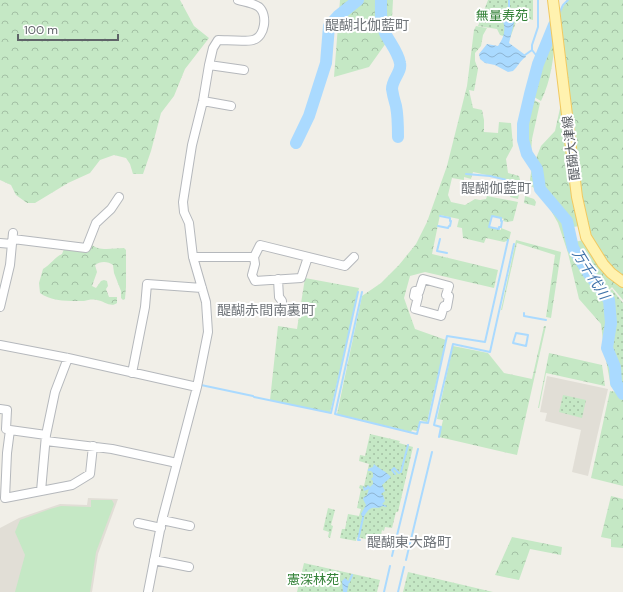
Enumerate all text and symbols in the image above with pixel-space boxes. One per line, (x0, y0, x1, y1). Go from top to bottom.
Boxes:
park label: 無量寿苑 (476, 7, 528, 24)
scale bar (18, 16, 118, 42)
district label: 醍醐北伽藍町 (325, 16, 409, 34)
text: 100 m (24, 22, 58, 38)
street label: 醍醐大津線 (559, 115, 583, 181)
district label: 醍醐伽藍町 (461, 179, 531, 197)
water label: 万千代川 (569, 245, 615, 304)
district label: 醍醐赤間南裏町 (217, 301, 315, 319)
district label: 醍醐東大路町 (367, 533, 451, 551)
park label: 憲深林苑 (287, 571, 339, 588)

